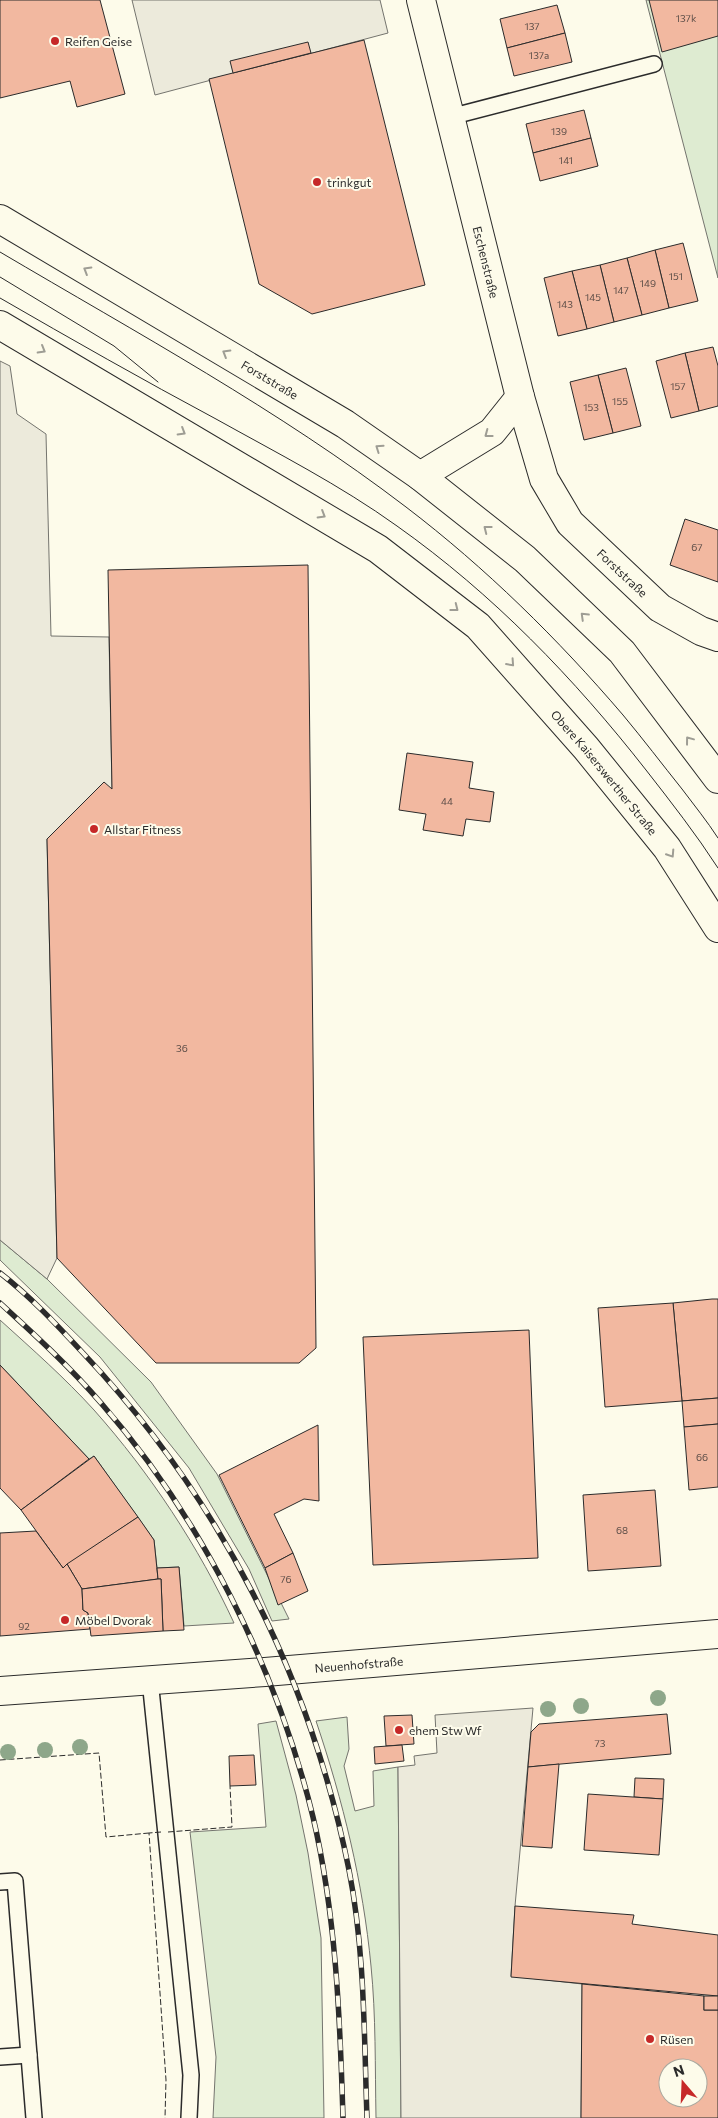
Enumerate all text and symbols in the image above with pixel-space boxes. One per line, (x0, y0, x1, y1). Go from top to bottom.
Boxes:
house number: 137k (676, 12, 697, 24)
house number: 137 (524, 20, 540, 32)
place label: Reifen Geise (65, 34, 132, 48)
marker: Reifen Geise (49, 35, 61, 47)
house number: 137a (529, 49, 549, 61)
house number: 139 (551, 125, 567, 137)
house number: 141 (559, 154, 573, 166)
place label: trinkgut (327, 175, 371, 189)
marker: trinkgut (311, 176, 323, 188)
street label: Eschenstraße (471, 225, 502, 299)
one-way arrow (83, 267, 92, 277)
house number: 151 (669, 270, 683, 282)
house number: 149 (640, 277, 656, 289)
house number: 147 (613, 284, 629, 296)
house number: 145 (585, 291, 601, 303)
house number: 143 (557, 298, 573, 310)
one-way arrow (37, 343, 46, 353)
one-way arrow (223, 350, 232, 360)
street label: Forststraße (239, 357, 301, 402)
house number: 157 (670, 380, 686, 392)
house number: 155 (612, 395, 628, 407)
house number: 153 (583, 401, 599, 413)
one-way arrow (176, 426, 185, 436)
one-way arrow (484, 428, 494, 437)
one-way arrow (376, 445, 385, 454)
one-way arrow (316, 509, 325, 519)
one-way arrow (484, 526, 493, 534)
house number: 67 (691, 541, 703, 553)
street label: Forststraße (595, 546, 651, 600)
one-way arrow (449, 602, 459, 611)
one-way arrow (581, 613, 590, 622)
one-way arrow (505, 657, 514, 666)
street label: Obere Kaiserswerther Straße (549, 707, 660, 837)
one-way arrow (686, 737, 694, 746)
house number: 44 (441, 795, 453, 807)
place label: Allstar Fitness (104, 822, 181, 836)
marker: Allstar Fitness (88, 823, 100, 835)
one-way arrow (665, 849, 674, 858)
house number: 36 (176, 1042, 188, 1054)
house number: 66 (696, 1451, 708, 1463)
house number: 68 (616, 1524, 628, 1536)
house number: 76 (280, 1573, 292, 1585)
place label: Möbel Dvorak (75, 1613, 152, 1627)
marker: Möbel Dvorak (59, 1614, 71, 1626)
house number: 92 (18, 1620, 30, 1632)
street label: Neuenhofstraße (314, 1653, 404, 1675)
place label: ehem Stw Wf (409, 1723, 482, 1737)
marker: ehem Stw Wf (393, 1724, 405, 1736)
house number: 73 (595, 1737, 606, 1749)
place label: Rüsen (660, 2032, 693, 2046)
marker: Rüsen (644, 2033, 656, 2045)
north arrow (658, 2058, 708, 2108)
text: N (671, 2060, 686, 2080)

